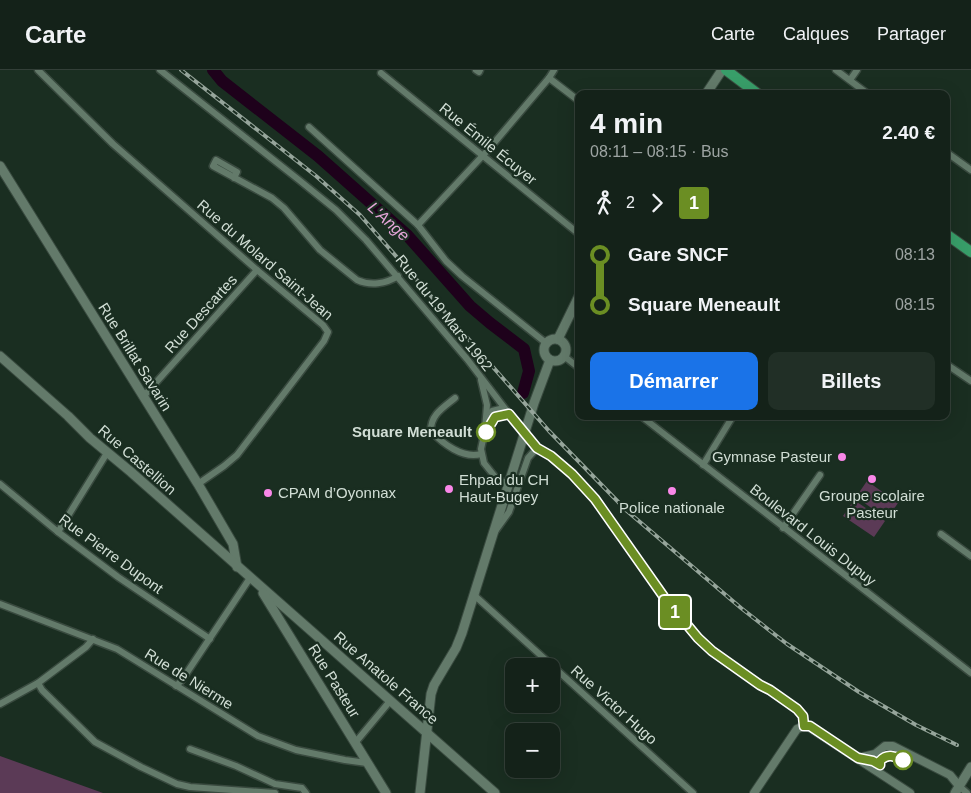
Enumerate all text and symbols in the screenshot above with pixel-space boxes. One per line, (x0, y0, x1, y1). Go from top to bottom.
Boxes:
text: Carte (25, 21, 86, 48)
text: Carte (711, 24, 755, 44)
text: Calques (783, 24, 849, 44)
text: Partager (877, 24, 946, 44)
street label: Rue Émile Écuyer (436, 99, 540, 188)
text: 4 min (590, 108, 663, 139)
text: 2.40 € (882, 122, 935, 143)
text: 08:11 – 08:15 · Bus (590, 143, 728, 160)
icon: walk (590, 189, 618, 217)
icon: forward (643, 189, 671, 217)
text: 1 (689, 193, 699, 213)
text: 2 (626, 194, 635, 211)
street label: Rue du Molard Saint-Jean (194, 196, 337, 323)
water label: L'Ange (365, 199, 413, 244)
text: Gare SNCF (628, 244, 728, 265)
text: 08:13 (895, 246, 935, 263)
street label: Rue du 19 Mars 1962 (392, 251, 496, 374)
street label: Rue Descartes (161, 271, 240, 356)
text: Square Meneault (628, 294, 780, 315)
text: 08:15 (895, 296, 935, 313)
street label: Rue Brillat Savarin (95, 300, 176, 414)
button: Démarrer (590, 352, 758, 410)
button: Billets (768, 352, 935, 410)
street label: Rue Castellion (95, 421, 180, 498)
marker: Square Meneault (476, 422, 496, 442)
place label: Square Meneault (352, 423, 472, 440)
place label: Gymnase Pasteur (712, 448, 832, 465)
marker: Gymnase Pasteur (836, 451, 848, 463)
place label: Ehpad du CH Haut-Bugey (459, 471, 549, 505)
marker: Groupe scolaire Pasteur (866, 473, 878, 485)
street label: Boulevard Louis Dupuy (747, 480, 880, 589)
marker: Ehpad du CH Haut-Bugey (443, 483, 455, 495)
place label: CPAM d’Oyonnax (278, 484, 397, 501)
marker: Police nationale (666, 485, 678, 497)
marker: CPAM d’Oyonnax (262, 487, 274, 499)
place label: Groupe scolaire Pasteur (819, 487, 925, 521)
place label: Police nationale (619, 499, 725, 516)
street label: Rue Pierre Dupont (56, 510, 167, 597)
line badge: 1 (659, 596, 691, 628)
text: 1 (670, 602, 680, 622)
street label: Rue Anatole France (331, 628, 442, 728)
street label: Rue Pasteur (305, 641, 364, 721)
street label: Rue de Nierme (142, 645, 237, 713)
map controls (505, 658, 560, 778)
button: + (505, 658, 560, 713)
street label: Rue Victor Hugo (568, 662, 661, 748)
button: − (505, 723, 560, 778)
unlabelled marker (893, 750, 913, 770)

